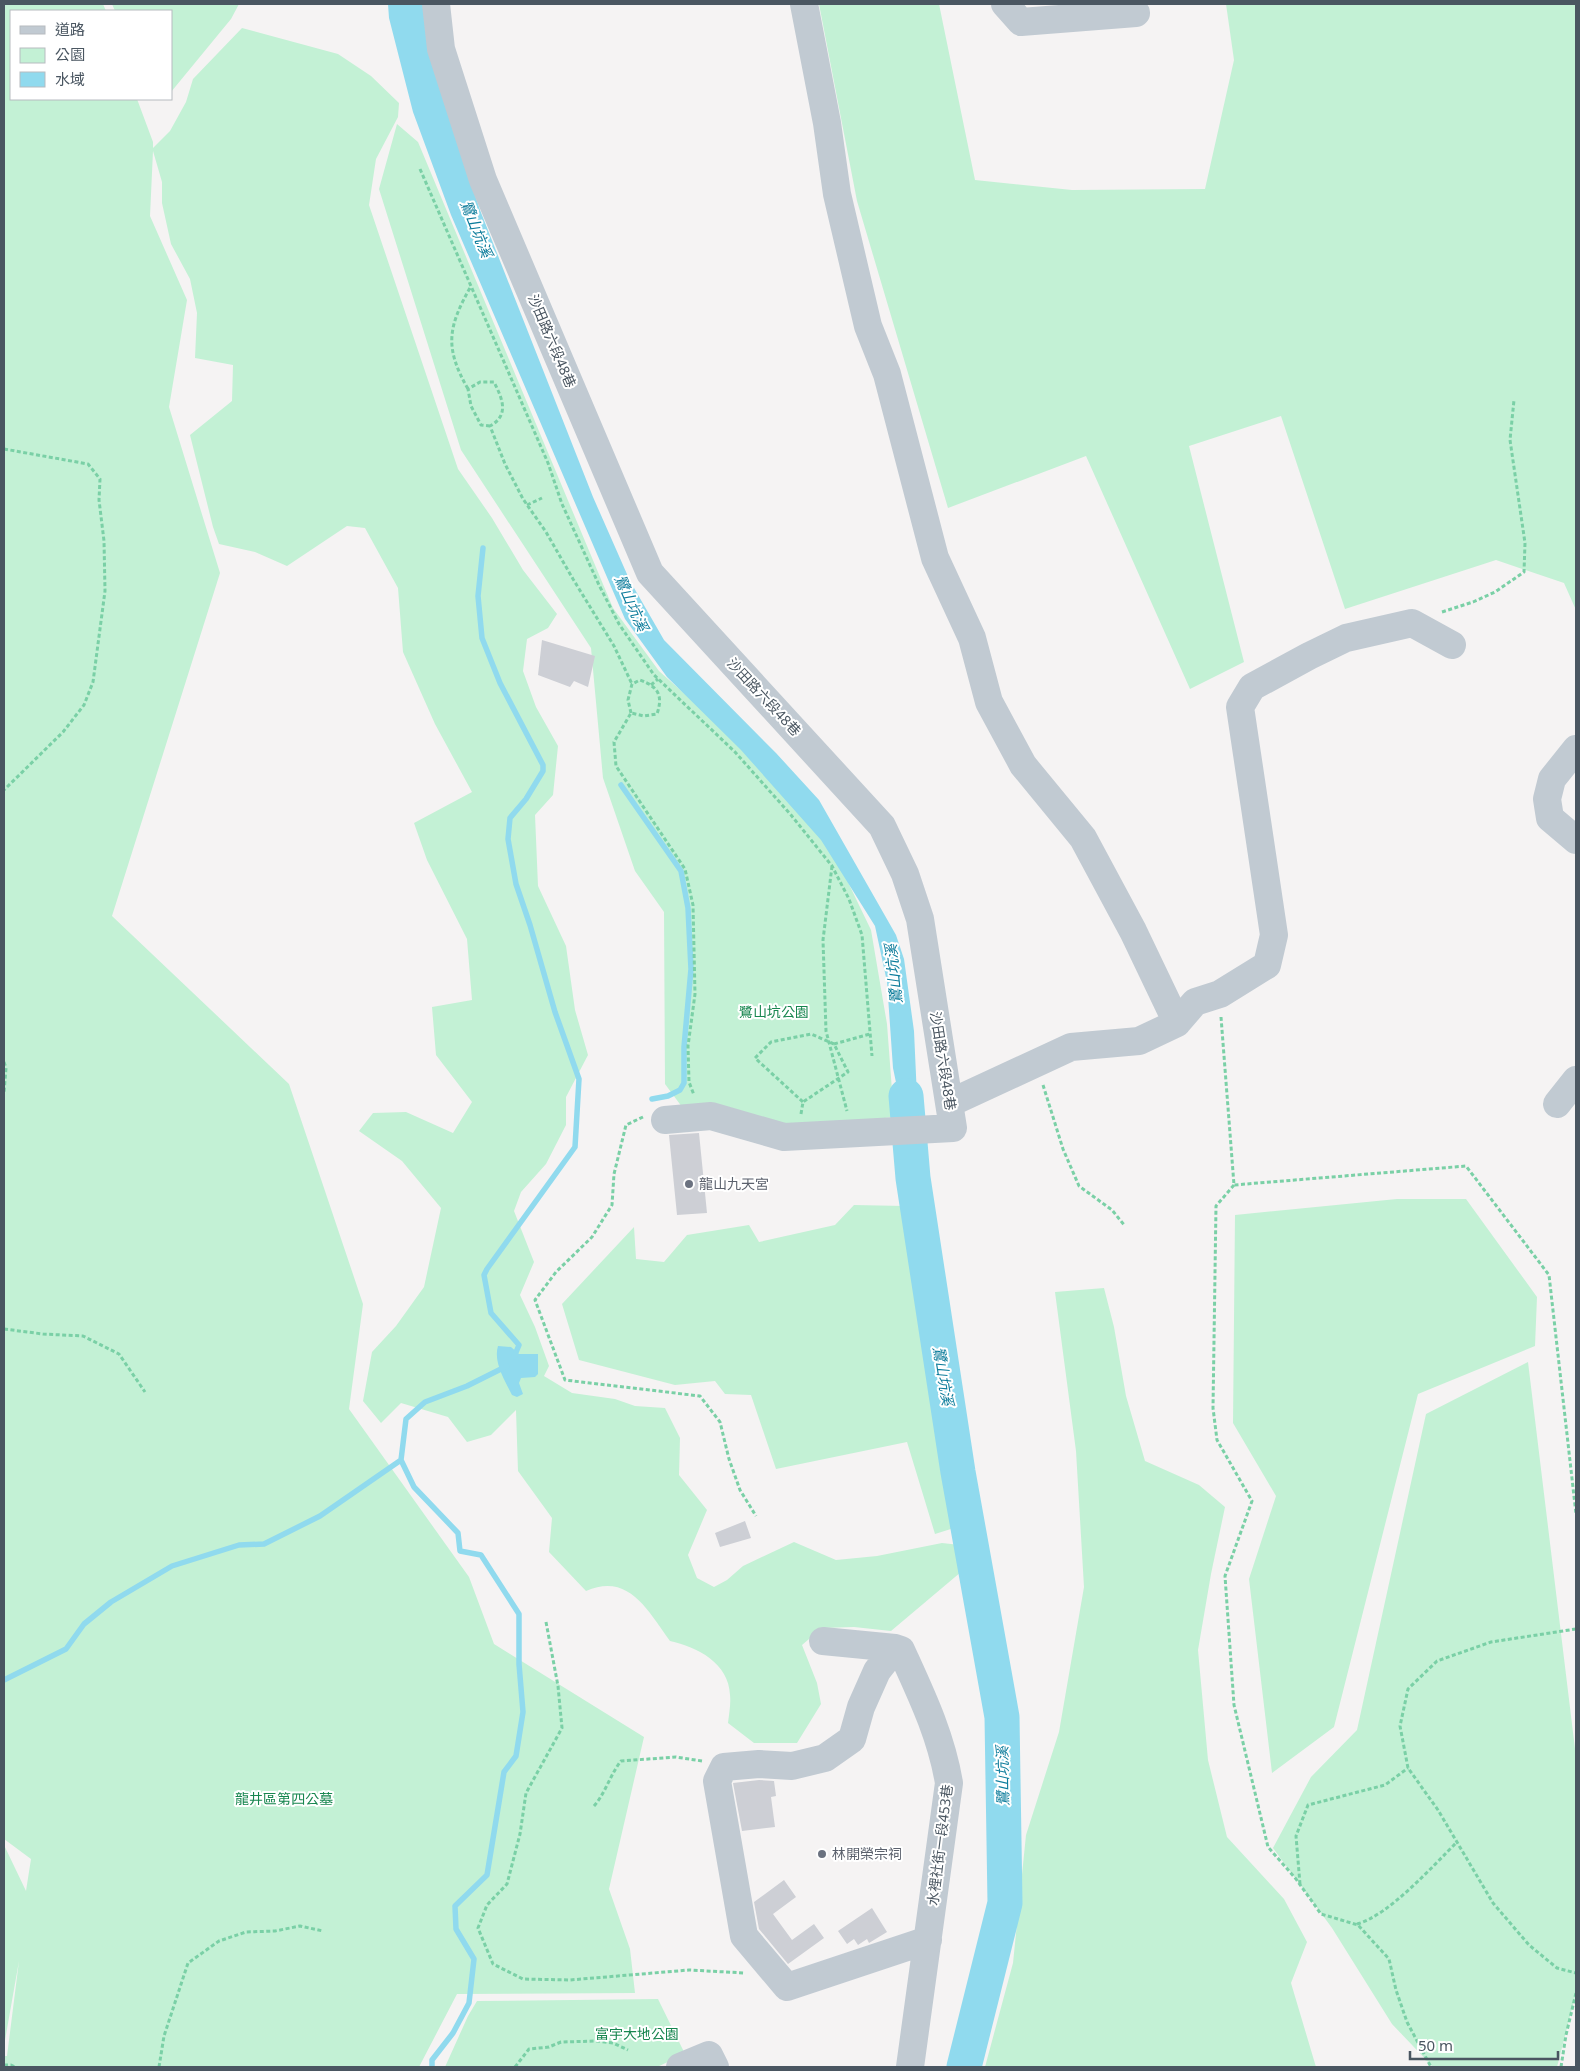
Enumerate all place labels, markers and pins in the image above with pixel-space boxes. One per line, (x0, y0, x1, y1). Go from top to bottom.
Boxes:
place label: 龍山九天宮 (699, 1174, 769, 1193)
marker: 龍山九天宮 (683, 1178, 695, 1190)
place label: 林開榮宗祠 (832, 1844, 902, 1863)
marker: 林開榮宗祠 (816, 1848, 828, 1860)

